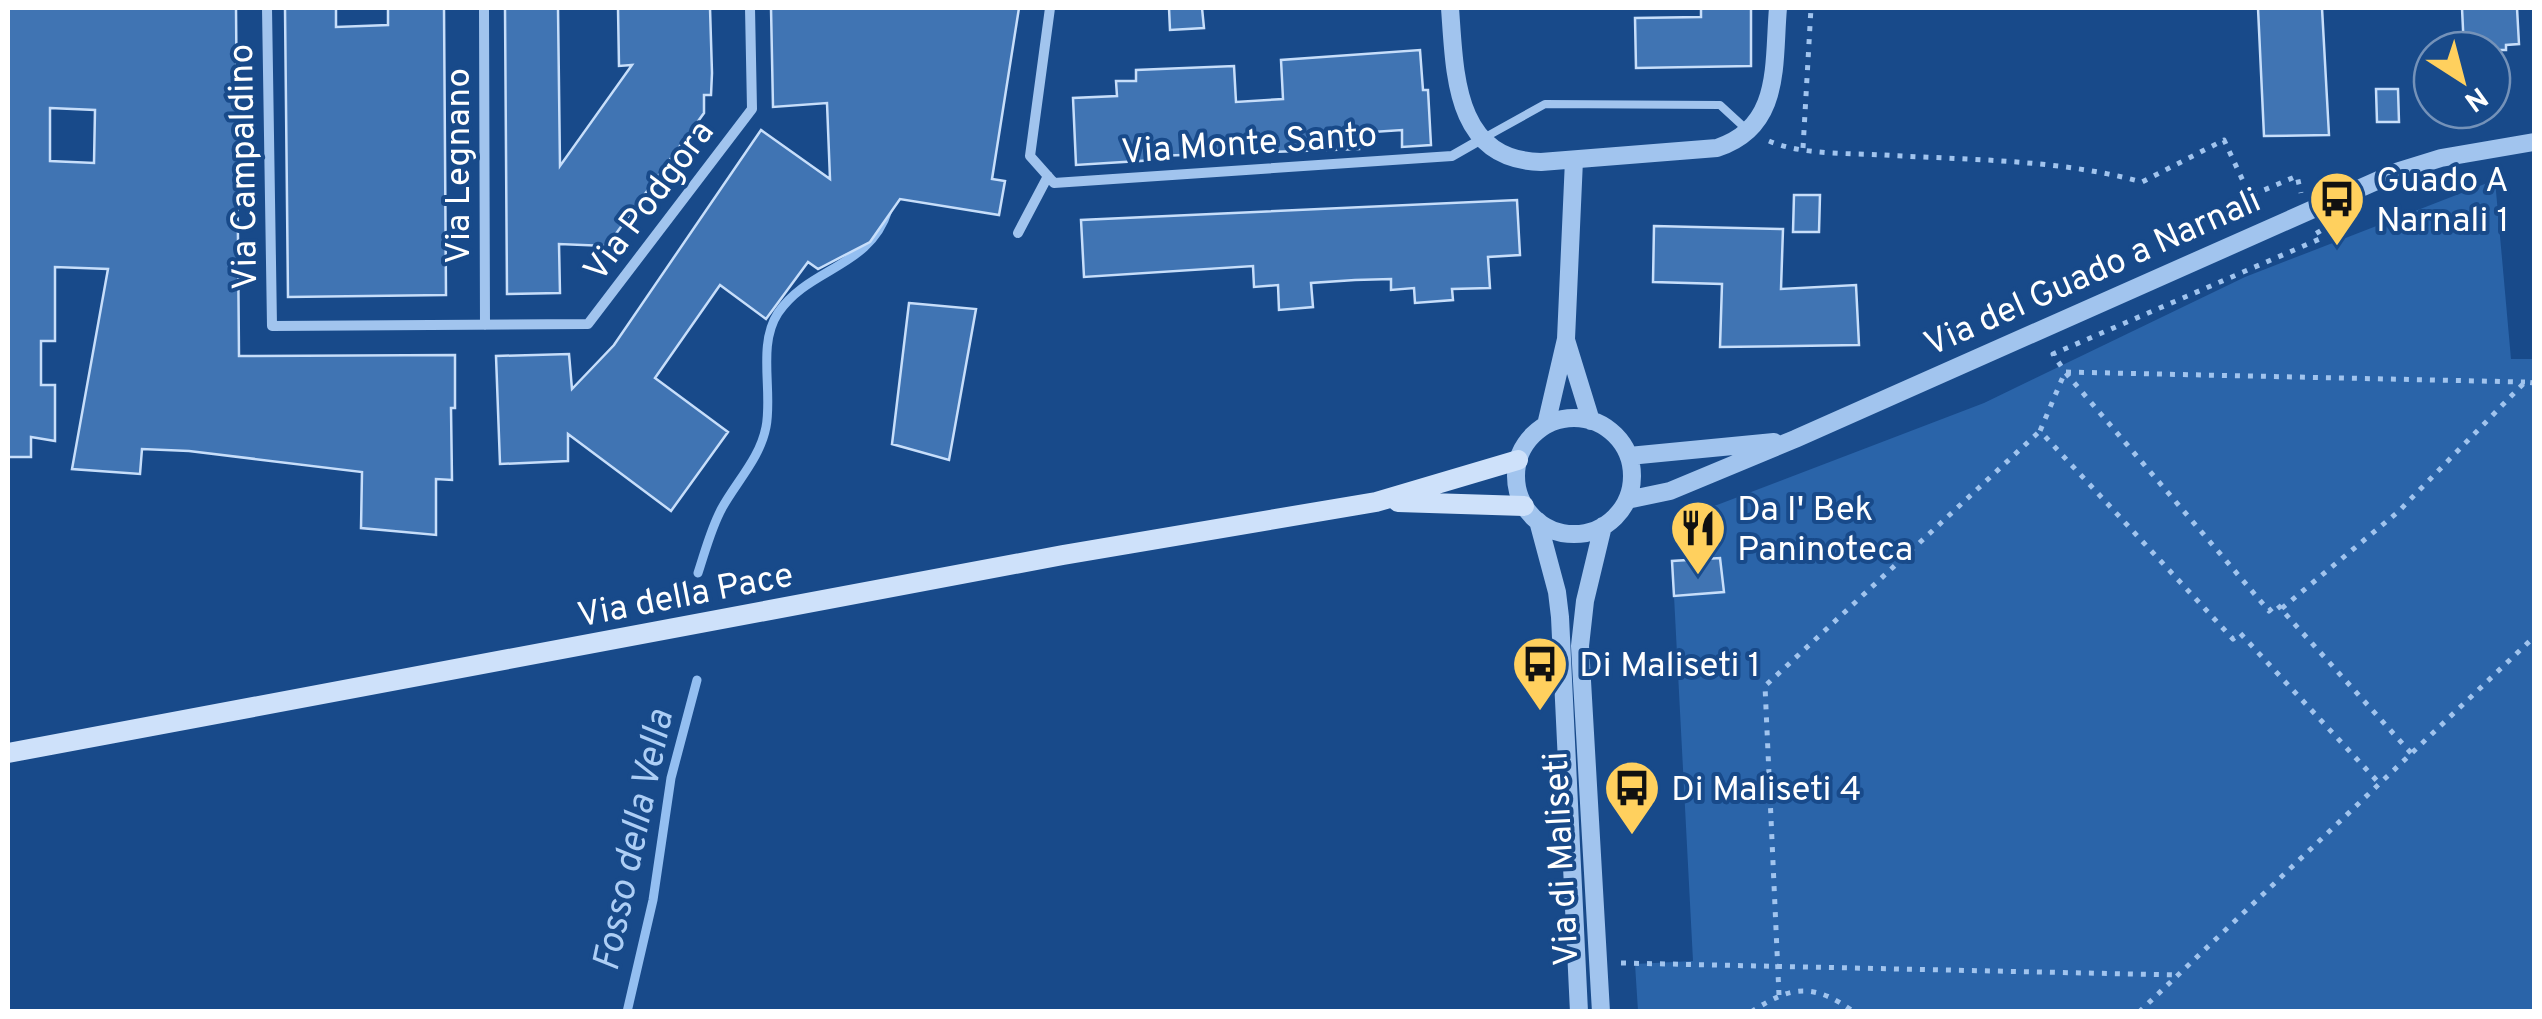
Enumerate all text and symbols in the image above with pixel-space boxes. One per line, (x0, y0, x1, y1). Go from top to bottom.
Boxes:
north arrow (2412, 30, 2512, 130)
street label: Via Campaldino (221, 44, 269, 290)
street label: Via Legnano (438, 68, 482, 264)
text: N (2456, 77, 2494, 118)
street label: Via Podgora (576, 113, 725, 291)
street label: Via Monte Santo (1120, 114, 1379, 176)
place label: Guado A Narnali 1 (2376, 160, 2510, 244)
bus stop icon: Guado A Narnali 1 (2307, 169, 2367, 248)
street label: Via del Guado a Narnali (1918, 180, 2268, 368)
place label: Da I' Bek Paninoteca (1737, 489, 1913, 573)
restaurant icon: Da I' Bek Paninoteca (1668, 498, 1728, 577)
street label: Via della Pace (574, 554, 797, 639)
bus stop icon: Di Maliseti 1 (1510, 634, 1570, 713)
place label: Di Maliseti 1 (1579, 645, 1761, 689)
water label: Fosso della Vella (584, 705, 687, 976)
street label: Via di Maliseti (1535, 751, 1591, 967)
bus stop icon: Di Maliseti 4 (1602, 758, 1662, 837)
place label: Di Maliseti 4 (1671, 769, 1861, 813)

